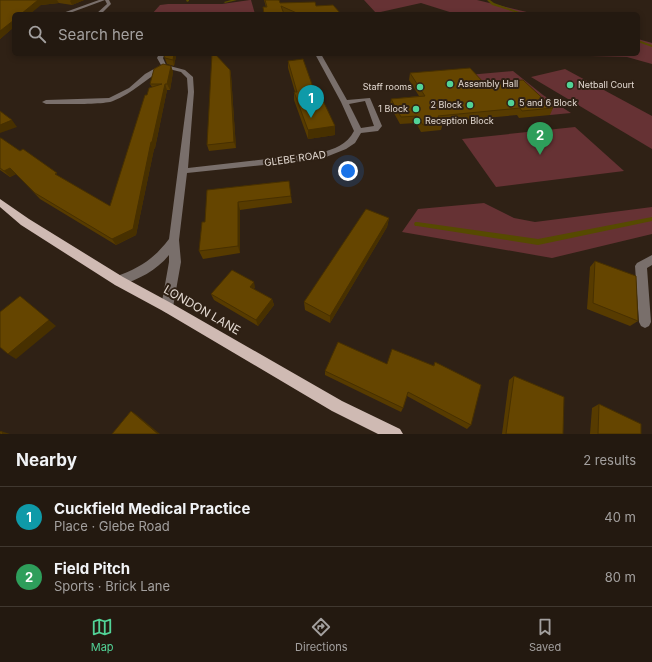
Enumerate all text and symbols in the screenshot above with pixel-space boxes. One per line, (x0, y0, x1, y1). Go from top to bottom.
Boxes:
search box (12, 12, 640, 56)
icon: search (26, 23, 48, 45)
text: Search here (58, 25, 144, 44)
place label: Assembly Hall (458, 78, 518, 89)
marker: Assembly Hall (445, 79, 455, 89)
place label: Netball Court (578, 79, 634, 90)
marker: Netball Court (565, 80, 575, 90)
place label: Staff rooms (363, 81, 412, 92)
marker: Staff rooms (415, 82, 425, 92)
pin: 1 (298, 85, 324, 118)
place label: 5 and 6 Block (519, 97, 577, 108)
marker: 5 and 6 Block (506, 98, 516, 108)
place label: 2 Block (430, 99, 462, 110)
marker: 2 Block (465, 100, 475, 110)
place label: 1 Block (378, 103, 408, 114)
marker: 1 Block (411, 104, 421, 114)
place label: Reception Block (425, 115, 494, 126)
marker: Reception Block (412, 116, 422, 126)
pin: 2 (527, 122, 553, 155)
street label: GLEBE ROAD (263, 148, 327, 168)
your location (338, 161, 358, 181)
street label: LONDON LANE (161, 282, 243, 338)
text: Nearby (16, 450, 77, 470)
text: 2 results (583, 452, 636, 468)
text: Cuckfield Medical Practice (54, 499, 250, 518)
text: 1 (26, 509, 32, 525)
text: 40 m (604, 509, 636, 525)
text: Place · Glebe Road (54, 518, 170, 534)
text: Field Pitch (54, 559, 130, 578)
text: 2 (25, 569, 33, 585)
text: 80 m (605, 569, 636, 585)
text: Sports · Brick Lane (54, 578, 170, 594)
tab: Map (91, 616, 114, 654)
tab: Directions (295, 616, 348, 654)
tab: Saved (529, 616, 561, 654)

